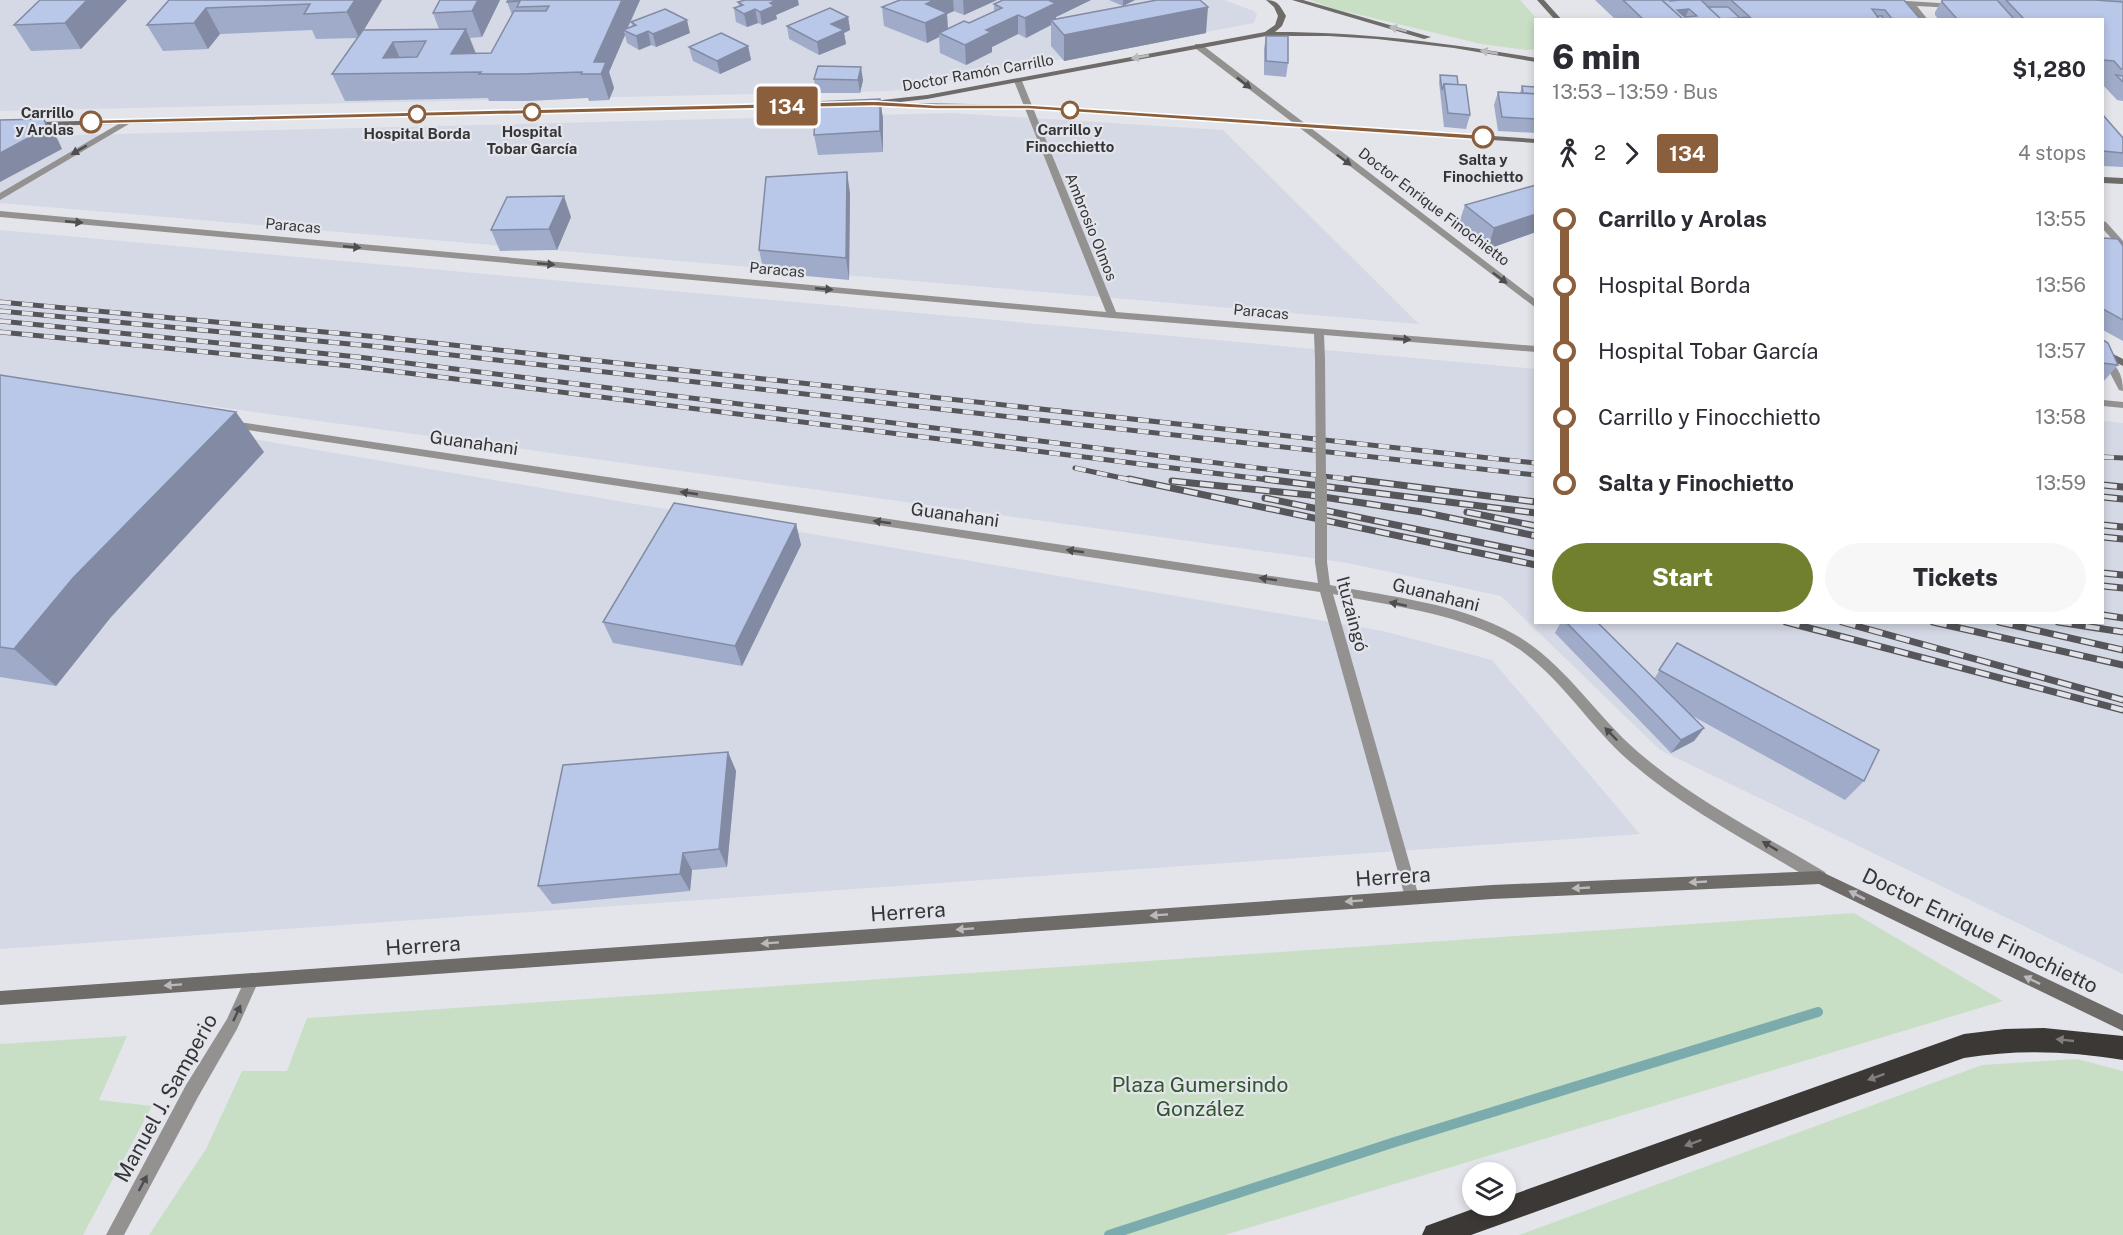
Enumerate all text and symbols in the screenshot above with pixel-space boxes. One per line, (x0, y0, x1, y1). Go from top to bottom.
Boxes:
one-way arrow (1389, 24, 1407, 34)
text: 6 min (1552, 38, 1641, 76)
one-way arrow (1480, 47, 1499, 56)
street label: Doctor Ramón Carrillo (901, 51, 1055, 94)
one-way arrow (1130, 53, 1149, 62)
text: $1,280 (2012, 56, 2086, 82)
one-way arrow (1236, 76, 1251, 88)
text: 13:53 – 13:59 · Bus (1552, 80, 1718, 104)
line badge: 134 (752, 86, 822, 126)
text: 134 (769, 94, 805, 119)
marker: Carrillo y Finocchietto (1061, 101, 1079, 119)
marker: Hospital Tobar García (523, 103, 541, 121)
place label: Carrillo y Arolas (15, 104, 74, 138)
marker: Hospital Borda (408, 105, 426, 123)
marker: Carrillo y Arolas (80, 111, 102, 133)
place label: Carrillo y Finocchietto (1026, 121, 1115, 155)
place label: Hospital Tobar García (487, 123, 577, 157)
place label: Hospital Borda (364, 125, 470, 142)
marker: Salta y Finochietto (1472, 126, 1494, 148)
icon: walk (1552, 137, 1585, 170)
icon: forward (1615, 137, 1648, 170)
text: 2 (1594, 141, 1606, 165)
text: 134 (1669, 141, 1706, 166)
text: 4 stops (2018, 141, 2086, 165)
street label: Doctor Enrique Finochietto (1355, 144, 1513, 269)
one-way arrow (70, 145, 87, 155)
place label: Salta y Finochietto (1443, 151, 1524, 185)
one-way arrow (1336, 154, 1352, 166)
street label: Ambrosio Olmos (1062, 171, 1121, 283)
text: Carrillo y Arolas (1598, 206, 1767, 232)
text: 13:55 (2035, 207, 2086, 231)
street label: Paracas (265, 215, 321, 236)
one-way arrow (65, 217, 84, 227)
one-way arrow (343, 242, 362, 252)
one-way arrow (537, 259, 556, 269)
street label: Paracas (749, 259, 805, 280)
one-way arrow (1492, 271, 1507, 283)
text: Hospital Borda (1598, 272, 1750, 298)
text: 13:56 (2035, 273, 2086, 297)
one-way arrow (815, 284, 834, 294)
street label: Paracas (1233, 301, 1289, 322)
one-way arrow (1393, 334, 1412, 343)
text: Hospital Tobar García (1598, 338, 1819, 364)
text: 13:57 (2036, 339, 2086, 363)
text: Carrillo y Finocchietto (1598, 404, 1821, 430)
text: 13:58 (2035, 405, 2086, 429)
street label: Guanahani (429, 426, 520, 459)
text: Salta y Finochietto (1598, 470, 1794, 496)
text: 13:59 (2035, 471, 2086, 495)
one-way arrow (679, 489, 698, 498)
street label: Guanahani (910, 498, 1001, 531)
one-way arrow (872, 517, 891, 526)
button: Start (1552, 543, 1813, 612)
button: Tickets (1825, 543, 2086, 612)
one-way arrow (1065, 546, 1084, 555)
street label: Ituzaingó (1332, 574, 1373, 654)
street label: Guanahani (1390, 574, 1482, 615)
one-way arrow (1258, 575, 1277, 584)
one-way arrow (1388, 599, 1407, 608)
one-way arrow (1605, 728, 1619, 742)
one-way arrow (1762, 841, 1778, 852)
street label: Herrera (1354, 861, 1431, 892)
street label: Doctor Enrique Finochietto (1858, 863, 2102, 999)
one-way arrow (1689, 878, 1708, 887)
one-way arrow (1572, 883, 1591, 892)
one-way arrow (1848, 891, 1865, 900)
street label: Herrera (869, 896, 946, 927)
one-way arrow (1344, 896, 1363, 906)
one-way arrow (1150, 910, 1169, 920)
one-way arrow (955, 924, 974, 934)
street label: Herrera (384, 930, 461, 961)
one-way arrow (761, 938, 780, 948)
one-way arrow (2024, 975, 2041, 984)
one-way arrow (163, 981, 182, 990)
one-way arrow (232, 1004, 241, 1021)
street label: Manuel J. Samperio (109, 1009, 222, 1186)
one-way arrow (2056, 1035, 2075, 1045)
park label: Plaza Gumersindo González (1112, 1072, 1288, 1121)
one-way arrow (1867, 1072, 1885, 1082)
one-way arrow (1683, 1138, 1701, 1148)
map controls (1462, 1162, 1516, 1216)
button: layers (1462, 1162, 1516, 1216)
one-way arrow (138, 1175, 148, 1192)

